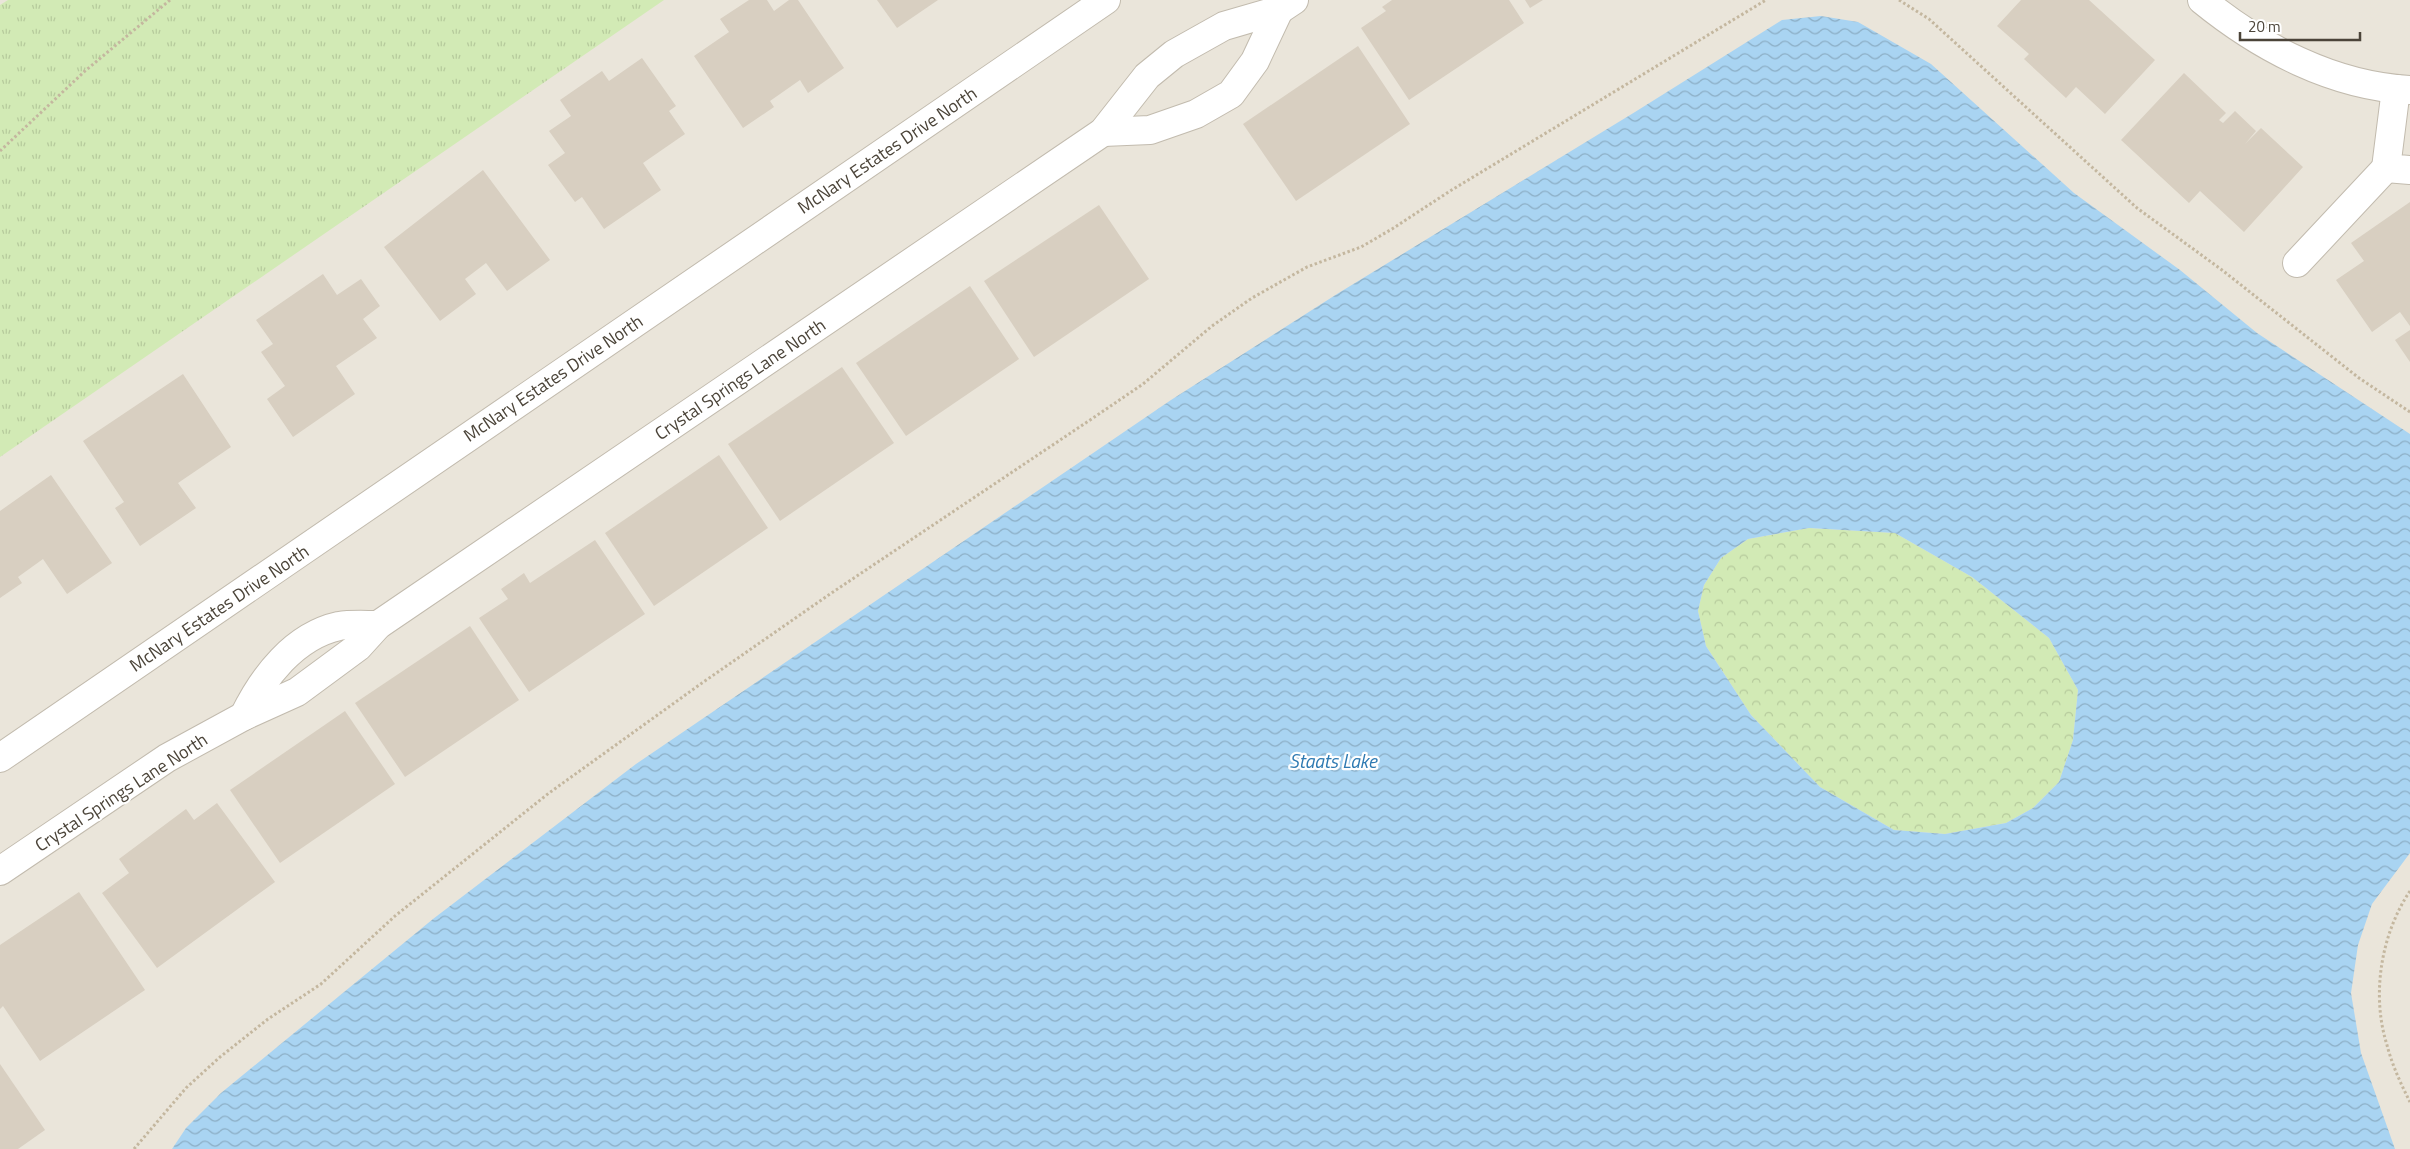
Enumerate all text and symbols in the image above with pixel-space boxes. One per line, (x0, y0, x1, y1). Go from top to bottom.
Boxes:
scale bar (2240, 10, 2360, 42)
text: 20 m (2248, 15, 2281, 38)
street label: McNary Estates Drive North (792, 80, 982, 220)
street label: McNary Estates Drive North (458, 308, 648, 448)
street label: Crystal Springs Lane North (649, 312, 831, 446)
street label: McNary Estates Drive North (124, 538, 314, 678)
street label: Crystal Springs Lane North (29, 726, 213, 858)
water label: Staats Lake (1289, 746, 1378, 775)

